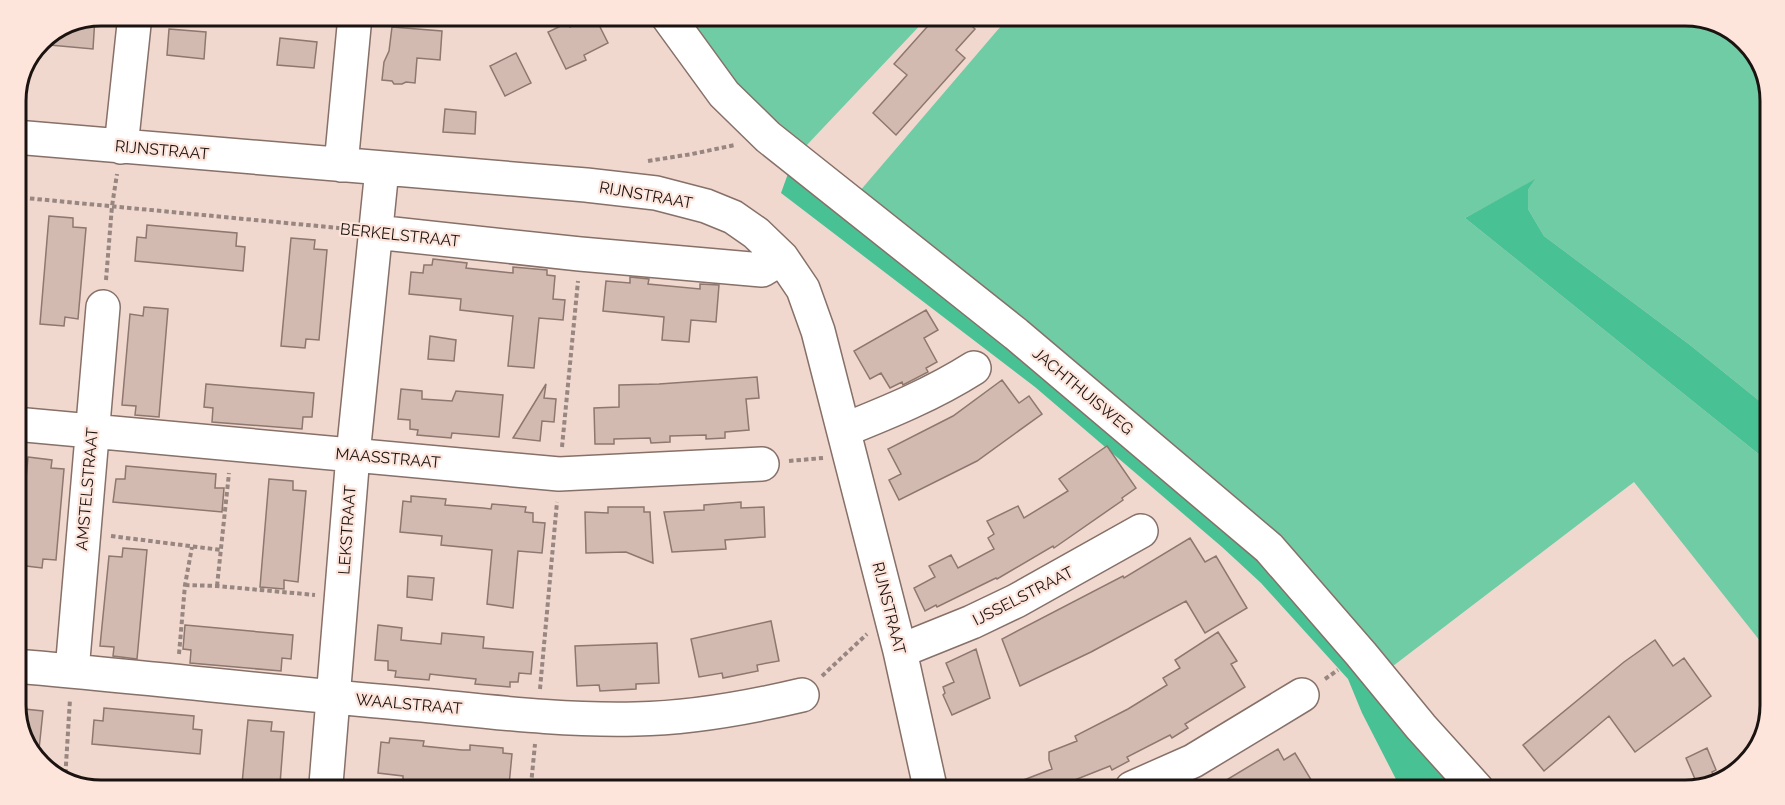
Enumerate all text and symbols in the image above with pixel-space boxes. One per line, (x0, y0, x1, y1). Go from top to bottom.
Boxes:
street label: RIJNSTRAAT (114, 136, 210, 164)
street label: RIJNSTRAAT (598, 177, 694, 213)
street label: BERKELSTRAAT (339, 219, 461, 251)
street label: JACHTHUISWEG (1029, 343, 1137, 439)
street label: AMSTELSTRAAT (72, 426, 102, 551)
street label: MAASSTRAAT (335, 444, 442, 472)
street label: LEKSTRAAT (334, 484, 360, 575)
street label: RIJNSTRAAT (868, 560, 910, 656)
street label: IJSSELSTRAAT (970, 562, 1077, 630)
street label: WAALSTRAAT (355, 690, 463, 718)

